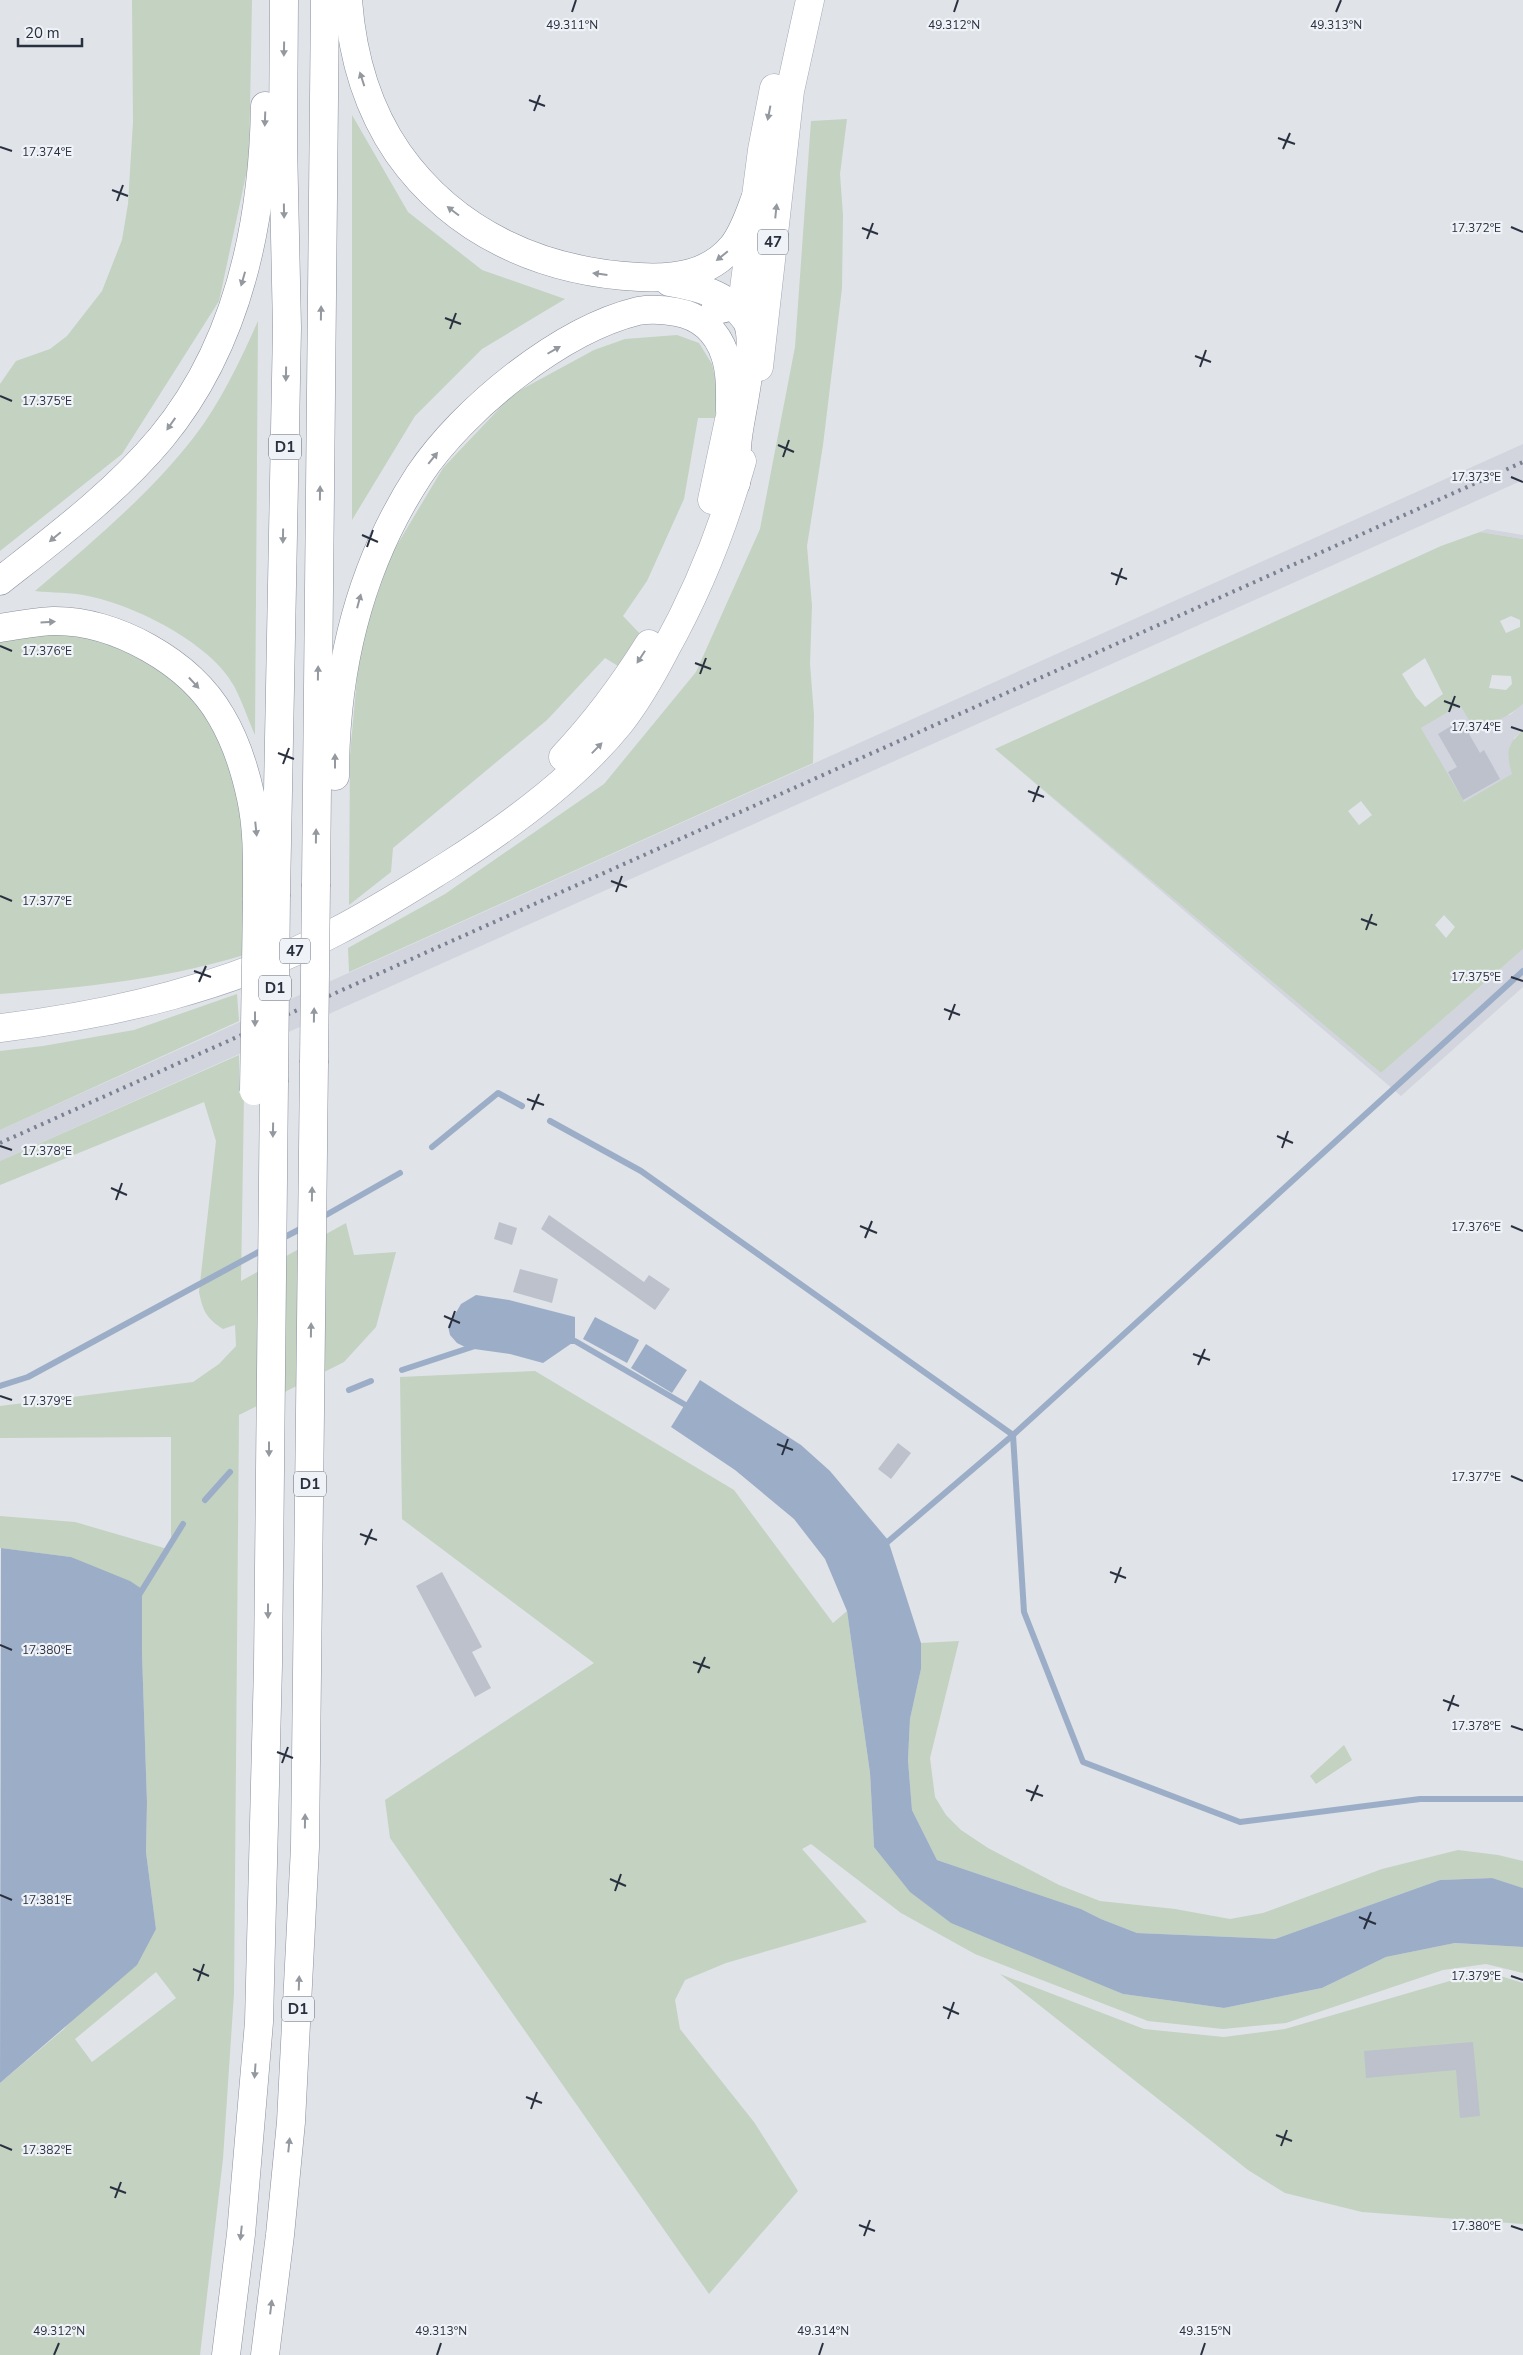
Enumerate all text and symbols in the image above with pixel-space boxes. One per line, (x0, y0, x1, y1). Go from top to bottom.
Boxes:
scale bar (18, 15, 81, 47)
text: 49.311°N (546, 17, 598, 33)
text: 49.312°N (928, 17, 980, 33)
text: 49.313°N (1310, 17, 1362, 33)
text: 20 m (25, 23, 60, 43)
one-way arrow (280, 41, 288, 57)
one-way arrow (358, 71, 366, 86)
one-way arrow (764, 105, 772, 121)
one-way arrow (261, 111, 269, 127)
text: 17.374°E (22, 144, 72, 160)
one-way arrow (772, 202, 780, 218)
one-way arrow (281, 203, 289, 219)
one-way arrow (447, 205, 460, 216)
text: 17.372°E (1451, 220, 1501, 236)
road number: 47 (758, 230, 788, 254)
one-way arrow (716, 250, 729, 261)
one-way arrow (592, 270, 608, 278)
one-way arrow (239, 272, 247, 287)
one-way arrow (318, 305, 326, 321)
one-way arrow (547, 346, 560, 355)
one-way arrow (282, 366, 290, 382)
text: 17.375°E (22, 393, 72, 409)
one-way arrow (166, 417, 176, 431)
road number: D1 (269, 434, 301, 460)
one-way arrow (428, 451, 439, 464)
text: 17.373°E (1451, 469, 1501, 485)
one-way arrow (316, 485, 324, 501)
one-way arrow (279, 528, 287, 544)
one-way arrow (49, 532, 62, 543)
one-way arrow (355, 593, 363, 608)
one-way arrow (41, 617, 57, 625)
text: 17.376°E (22, 643, 72, 659)
one-way arrow (636, 650, 645, 663)
one-way arrow (314, 665, 322, 681)
one-way arrow (188, 676, 200, 688)
text: 17.374°E (1451, 719, 1501, 735)
one-way arrow (591, 742, 603, 754)
one-way arrow (331, 753, 339, 769)
one-way arrow (252, 822, 260, 838)
one-way arrow (312, 827, 320, 843)
text: 17.377°E (22, 893, 72, 909)
road number: 47 (280, 938, 310, 964)
text: 17.375°E (1451, 969, 1501, 985)
road number: D1 (259, 976, 291, 1000)
one-way arrow (310, 1006, 318, 1022)
one-way arrow (250, 1011, 258, 1027)
one-way arrow (269, 1123, 277, 1139)
text: 17.378°E (22, 1143, 72, 1159)
one-way arrow (309, 1185, 317, 1201)
text: 17.376°E (1451, 1219, 1501, 1235)
one-way arrow (307, 1322, 315, 1338)
text: 17.379°E (22, 1393, 72, 1409)
one-way arrow (265, 1441, 273, 1457)
text: 17.377°E (1451, 1469, 1501, 1485)
road number: D1 (294, 1472, 326, 1496)
one-way arrow (264, 1603, 272, 1619)
text: 17.380°E (22, 1642, 72, 1658)
text: 17.378°E (1451, 1718, 1501, 1734)
one-way arrow (301, 1812, 309, 1828)
text: 17.381°E (22, 1892, 72, 1908)
text: 17.379°E (1451, 1968, 1501, 1984)
one-way arrow (295, 1975, 303, 1991)
road number: D1 (282, 1996, 314, 2022)
one-way arrow (251, 2063, 259, 2079)
one-way arrow (285, 2137, 293, 2153)
text: 17.382°E (22, 2142, 72, 2158)
text: 17.380°E (1451, 2218, 1501, 2234)
one-way arrow (237, 2225, 245, 2241)
one-way arrow (268, 2298, 276, 2314)
text: 49.312°N (33, 2323, 85, 2339)
text: 49.313°N (415, 2323, 467, 2339)
text: 49.314°N (797, 2323, 849, 2339)
text: 49.315°N (1179, 2323, 1231, 2339)

